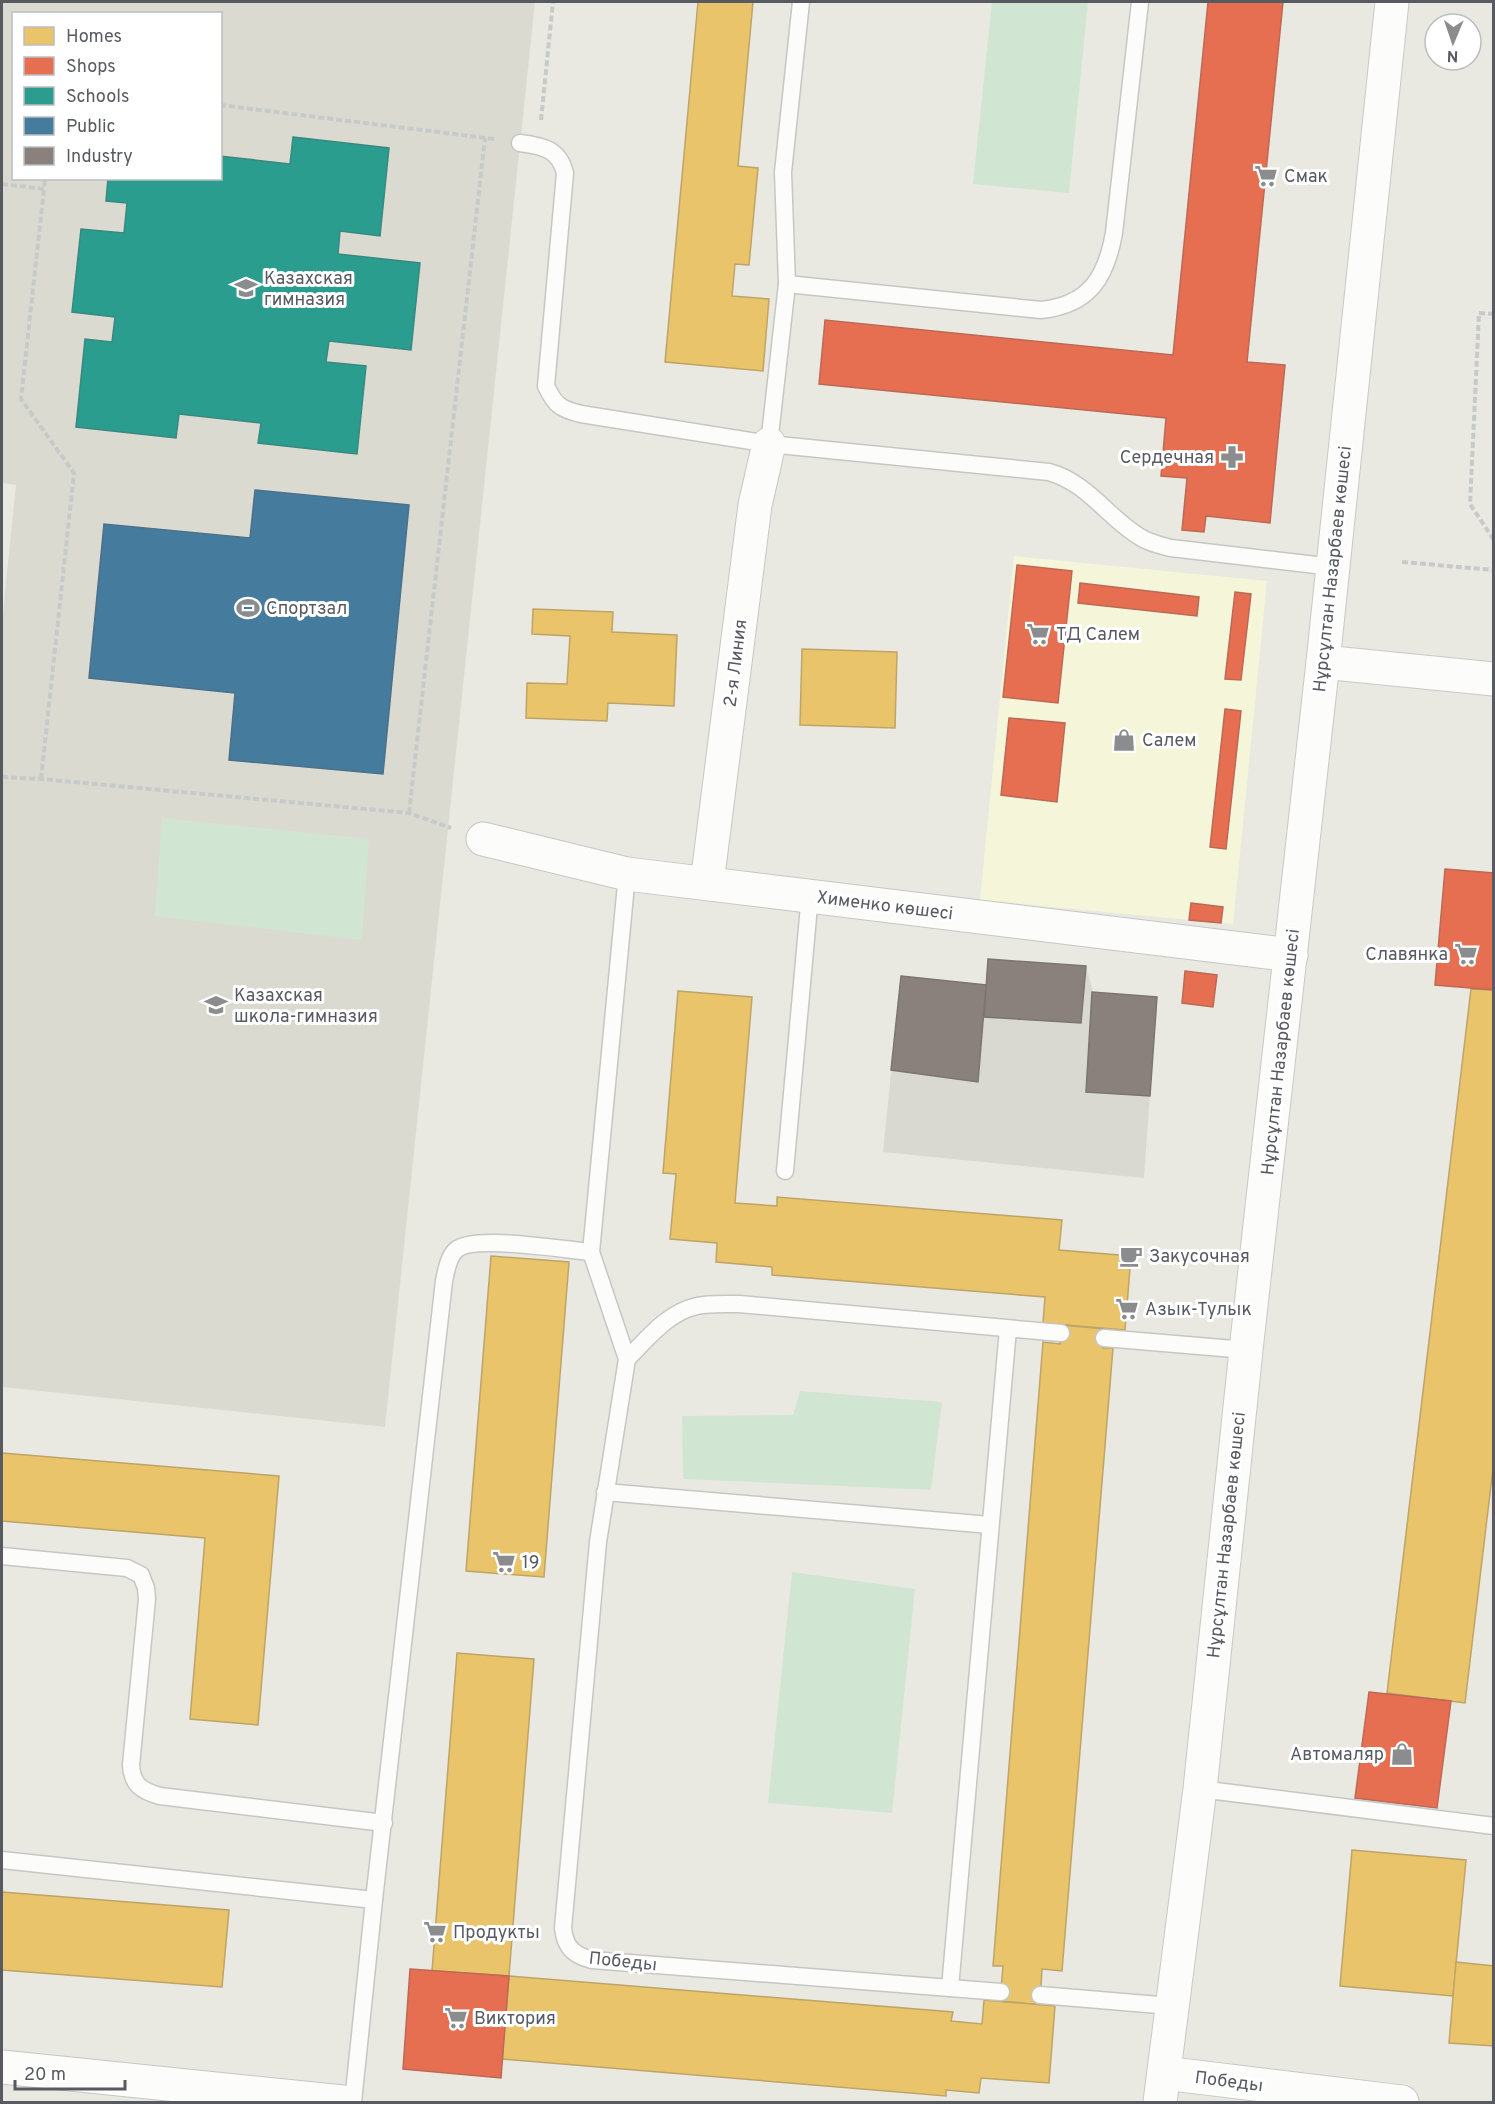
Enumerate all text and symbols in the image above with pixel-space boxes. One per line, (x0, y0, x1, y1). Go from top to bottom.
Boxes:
legend (12, 12, 222, 180)
north arrow (1423, 12, 1483, 72)
text: Homes (66, 26, 122, 49)
text: N (1446, 45, 1459, 65)
text: Shops (66, 56, 116, 79)
text: Schools (66, 86, 129, 109)
text: Public (66, 116, 116, 139)
text: Industry (66, 146, 133, 169)
supermarket icon: Смак (1253, 163, 1279, 189)
place label: Смак (1284, 166, 1328, 189)
place label: Казахская гимназия (264, 268, 353, 312)
school or university icon: Казахская гимназия (233, 275, 259, 301)
pharmacy icon: Сердечная (1219, 444, 1245, 470)
street label: Нұрсұлтан Назарбаев көшесі (1309, 445, 1358, 694)
place label: Сердечная (1120, 447, 1214, 470)
sports icon: Спортзал (235, 595, 261, 621)
place label: Спортзал (266, 598, 347, 621)
street label: 2-я Линия (720, 618, 753, 708)
supermarket icon: ТД Салем (1025, 621, 1051, 647)
place label: ТД Салем (1056, 624, 1140, 647)
shop icon: Салем (1111, 727, 1137, 753)
place label: Салем (1142, 730, 1196, 753)
street label: Хименко көшесі (815, 887, 954, 926)
street label: Нұрсұлтан Назарбаев көшесі (1257, 928, 1306, 1177)
supermarket icon: Славянка (1453, 941, 1479, 967)
place label: Славянка (1365, 944, 1448, 967)
place label: Казахская школа-гимназия (234, 985, 378, 1029)
school or university icon: Казахская школа-гимназия (203, 992, 229, 1018)
cafe icon: Закусочная (1118, 1243, 1144, 1269)
place label: Закусочная (1149, 1246, 1250, 1269)
supermarket icon: Азык-Тулык (1114, 1296, 1140, 1322)
place label: Азык-Тулык (1145, 1299, 1252, 1322)
street label: Нұрсұлтан Назарбаев көшесі (1203, 1411, 1252, 1660)
supermarket icon: 19 (491, 1549, 517, 1575)
place label: 19 (522, 1552, 539, 1575)
shop icon: Автомаляр (1389, 1741, 1415, 1767)
place label: Автомаляр (1290, 1744, 1384, 1767)
supermarket icon: Продукты (422, 1919, 448, 1945)
place label: Продукты (453, 1922, 540, 1945)
street label: Победы (588, 1947, 658, 1978)
supermarket icon: Виктория (443, 2005, 469, 2031)
place label: Виктория (474, 2008, 556, 2031)
scale bar (15, 2053, 124, 2091)
text: 20 m (24, 2064, 66, 2087)
street label: Победы (1193, 2067, 1264, 2098)

